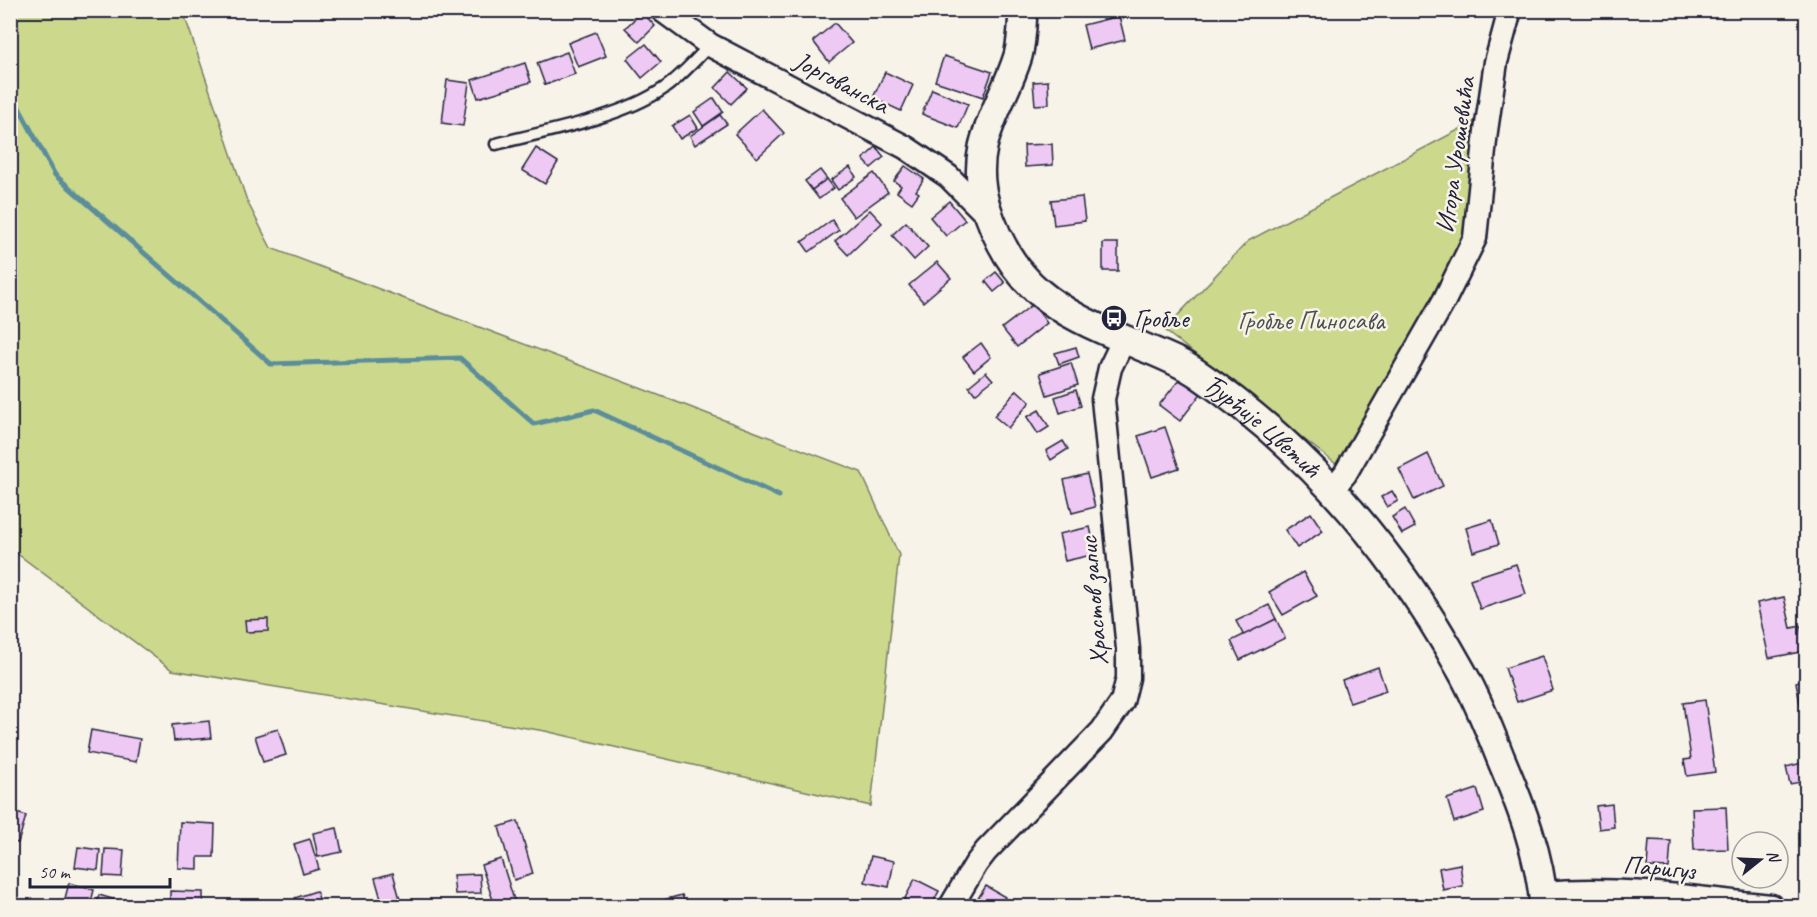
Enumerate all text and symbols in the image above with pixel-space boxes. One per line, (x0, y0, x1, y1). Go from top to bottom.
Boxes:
street label: Јоргованска (787, 43, 896, 122)
street label: Игора Урошевића (1428, 73, 1483, 235)
place label: Гробље (1134, 302, 1191, 335)
bus stop icon: Гробље (1099, 303, 1129, 333)
park label: Гробље Пиносава (1238, 304, 1386, 337)
street label: Ђурђије Цветић (1197, 367, 1329, 486)
street label: Храстов запис (1071, 533, 1116, 667)
north arrow (1730, 830, 1790, 890)
street label: Паригуз (1622, 848, 1699, 887)
text: N (1762, 848, 1785, 866)
scale bar (30, 851, 170, 889)
text: 50 m (39, 861, 72, 883)

